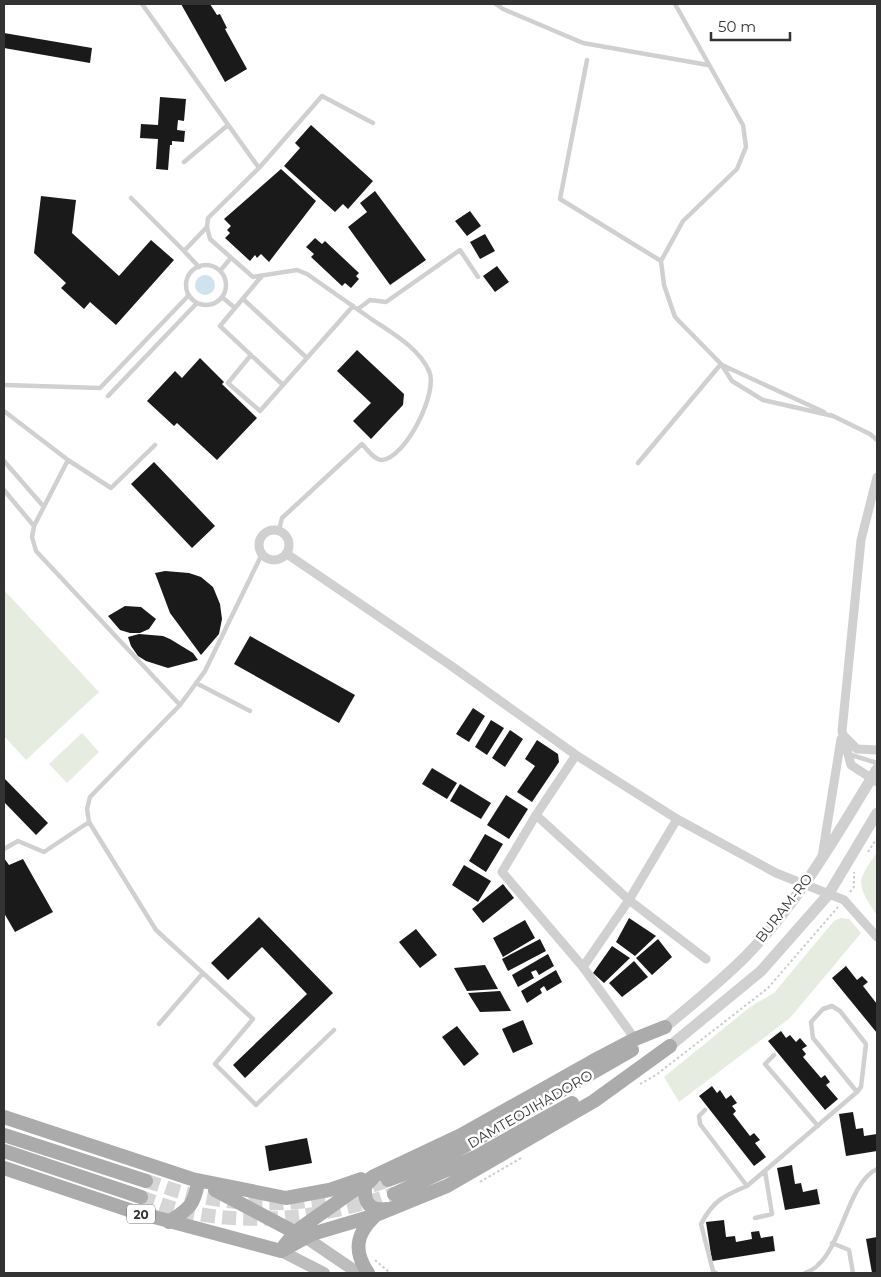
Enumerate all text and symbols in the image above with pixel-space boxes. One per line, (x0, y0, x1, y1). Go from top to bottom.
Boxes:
scale bar (711, 10, 790, 42)
text: 50 m (718, 17, 756, 36)
street label: BURAM-RO (752, 870, 817, 946)
street label: DAMTEOJIHADORO (464, 1066, 596, 1152)
road number: 20 (127, 1204, 155, 1224)

